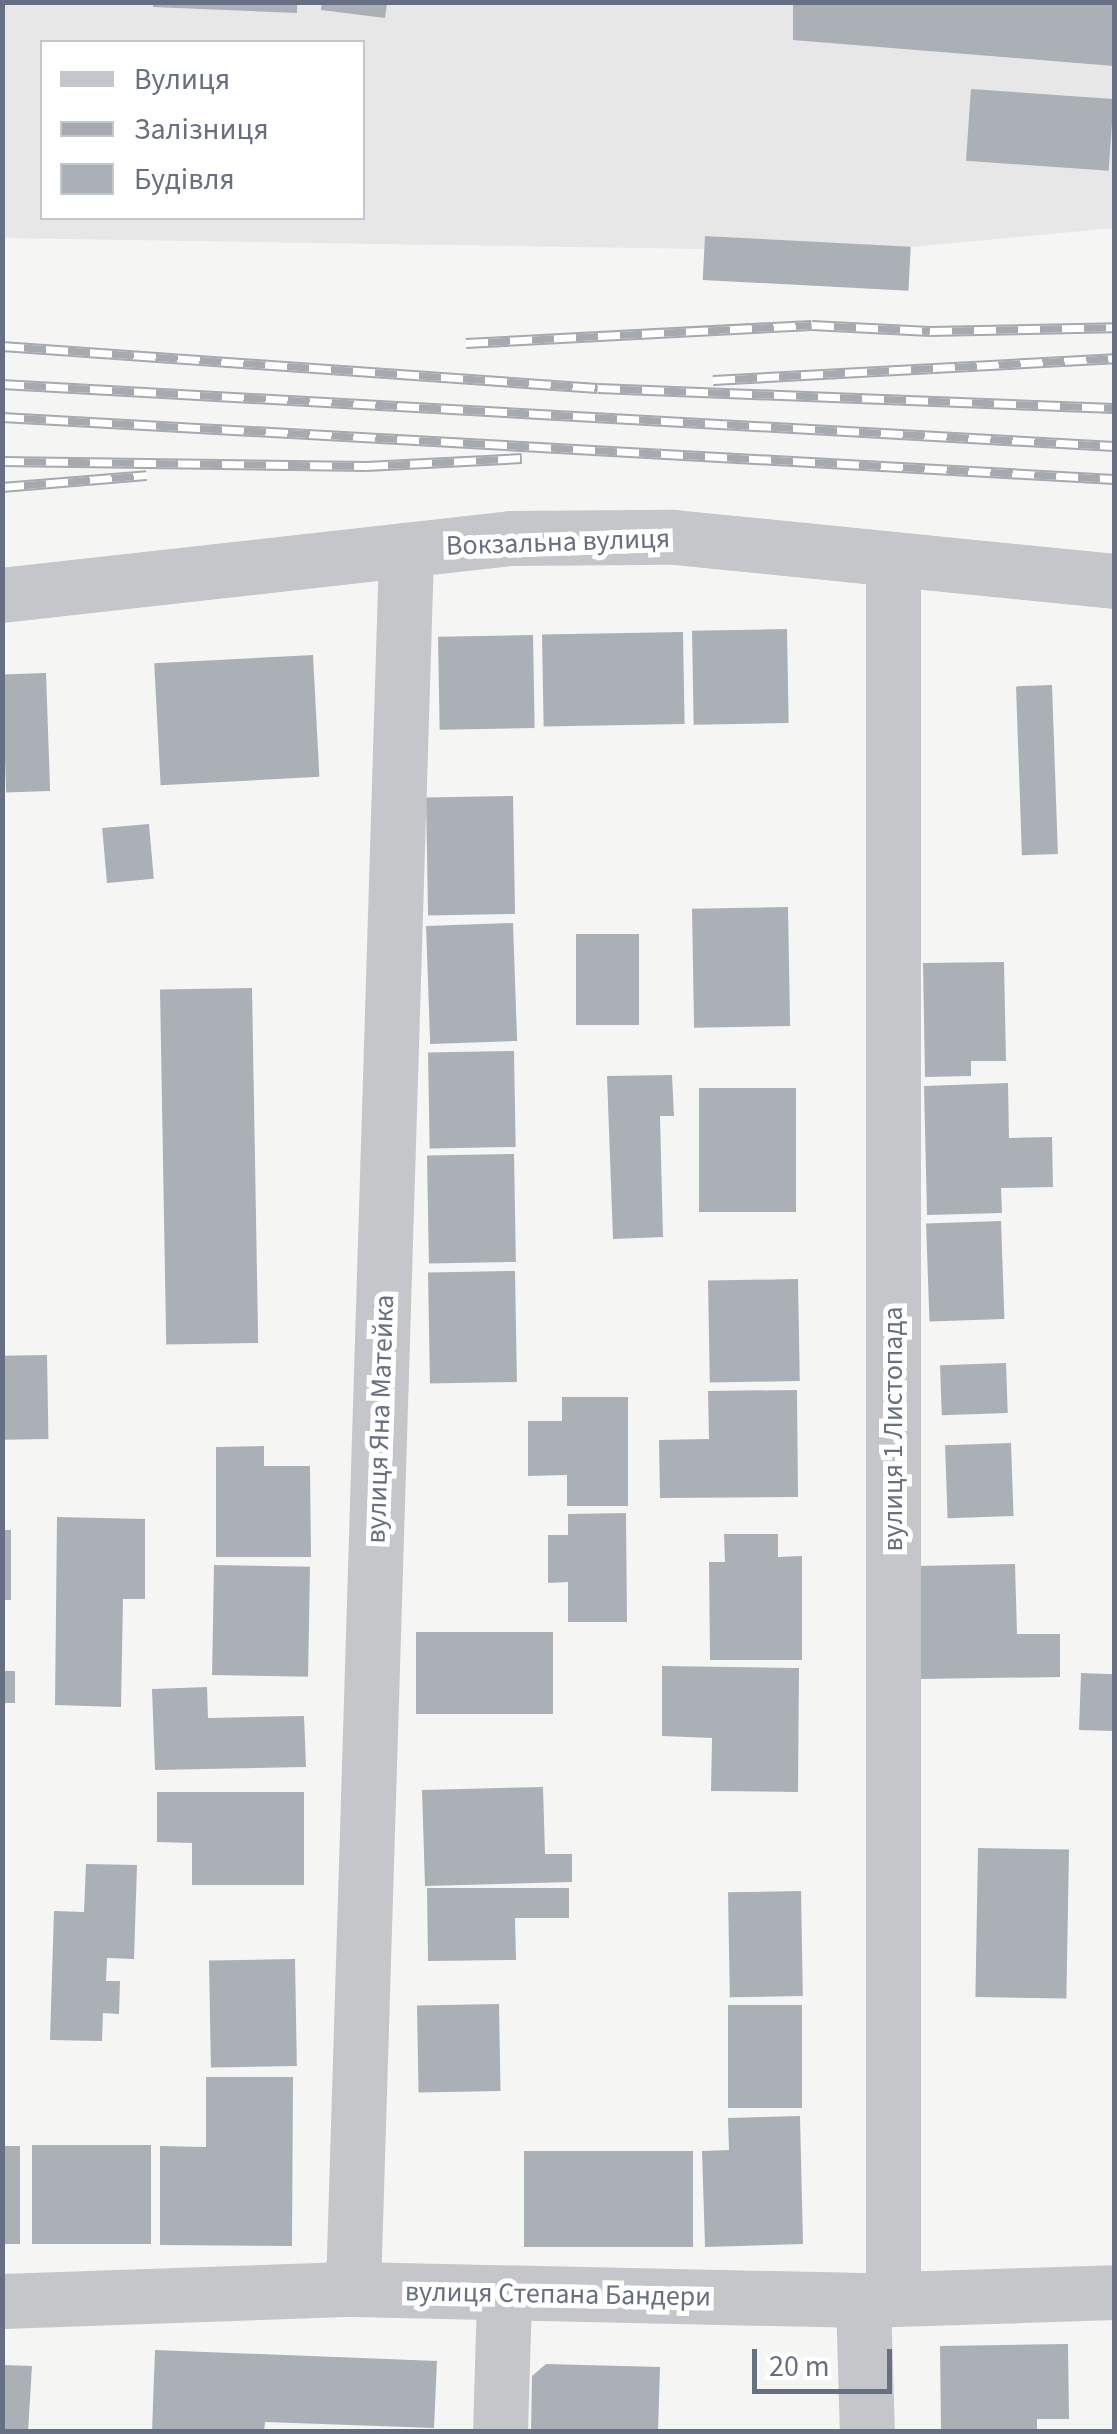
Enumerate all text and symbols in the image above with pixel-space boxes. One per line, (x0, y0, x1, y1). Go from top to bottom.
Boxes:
legend (40, 40, 365, 220)
text: Вулиця (134, 58, 230, 101)
text: Залізниця (134, 108, 269, 151)
text: Будівля (134, 158, 235, 201)
street label: Вокзальна вулиця (445, 521, 671, 563)
street label: вулиця Яна Матейка (359, 1294, 401, 1544)
street label: вулиця 1 Листопада (876, 1306, 910, 1552)
street label: вулиця Степана Бандери (405, 2275, 711, 2313)
scale bar (757, 2329, 897, 2391)
text: 20 m (769, 2345, 830, 2388)

